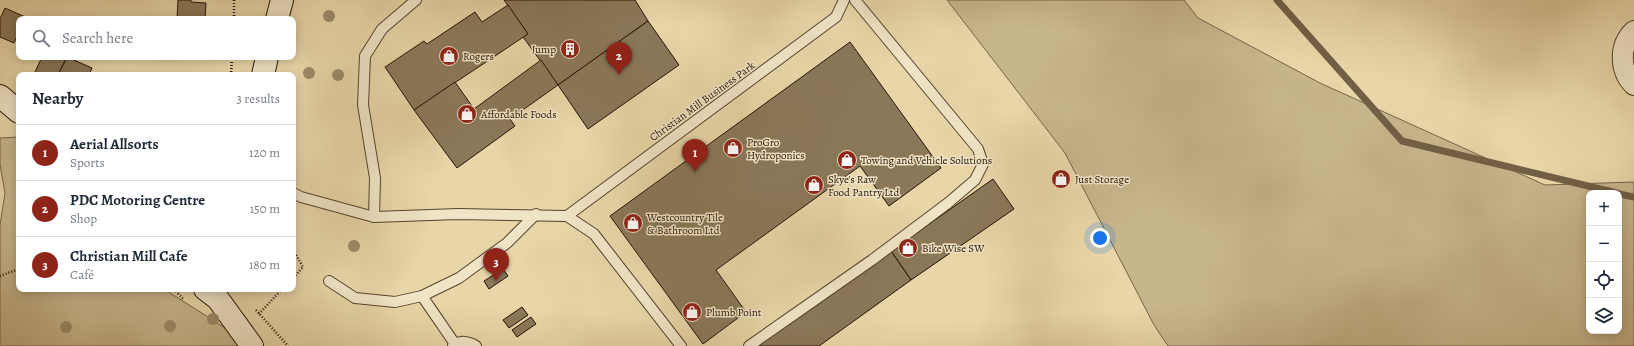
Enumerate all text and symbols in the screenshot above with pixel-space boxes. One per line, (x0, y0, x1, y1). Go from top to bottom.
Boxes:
search box (16, 16, 296, 60)
icon: search (30, 27, 52, 49)
text: Search here (62, 28, 133, 48)
building icon: Jump (559, 38, 581, 60)
place label: Jump (532, 42, 556, 57)
pin: 2 (606, 42, 632, 75)
shop icon: Rogers (438, 45, 460, 67)
place label: Rogers (463, 49, 494, 64)
street label: Christian Mill Business Park (646, 58, 759, 145)
text: Nearby (32, 87, 83, 110)
text: 3 results (236, 90, 280, 107)
shop icon: Affordable Foods (456, 103, 478, 125)
place label: Affordable Foods (480, 107, 557, 122)
text: Aerial Allsorts (70, 134, 159, 154)
place label: ProGro Hydroponics (747, 135, 805, 163)
shop icon: ProGro Hydroponics (722, 137, 744, 159)
pin: 1 (682, 139, 708, 172)
text: 1 (43, 144, 47, 161)
text: 120 m (249, 144, 280, 161)
shop icon: Towing and Vehicle Solutions (836, 149, 858, 171)
place label: Towing and Vehicle Solutions (861, 153, 992, 168)
text: Sports (70, 154, 105, 171)
shop icon: Just Storage (1050, 168, 1072, 190)
place label: Skye's Raw Food Pantry Ltd (828, 172, 899, 200)
place label: Just Storage (1075, 172, 1129, 187)
shop icon: Skye's Raw Food Pantry Ltd (803, 174, 825, 196)
text: PDC Motoring Centre (70, 190, 205, 210)
map controls (1586, 190, 1622, 334)
button: + (1586, 190, 1622, 226)
text: 2 (42, 200, 48, 217)
text: 150 m (250, 200, 280, 217)
text: Shop (70, 210, 97, 227)
place label: Westcountry Tile & Bathroom Ltd (646, 210, 723, 238)
shop icon: Westcountry Tile & Bathroom Ltd (622, 212, 644, 234)
button: − (1586, 226, 1622, 262)
your location (1090, 228, 1110, 248)
shop icon: Bike Wise SW (897, 237, 919, 259)
place label: Bike Wise SW (922, 241, 985, 256)
text: Christian Mill Cafe (70, 246, 188, 266)
pin: 3 (483, 248, 509, 281)
text: 3 (42, 256, 48, 273)
text: 180 m (249, 256, 280, 273)
button: locate (1586, 262, 1622, 298)
text: Café (70, 266, 94, 283)
button: layers (1586, 298, 1622, 334)
shop icon: Plumb Point (681, 301, 703, 323)
place label: Plumb Point (706, 305, 762, 320)

